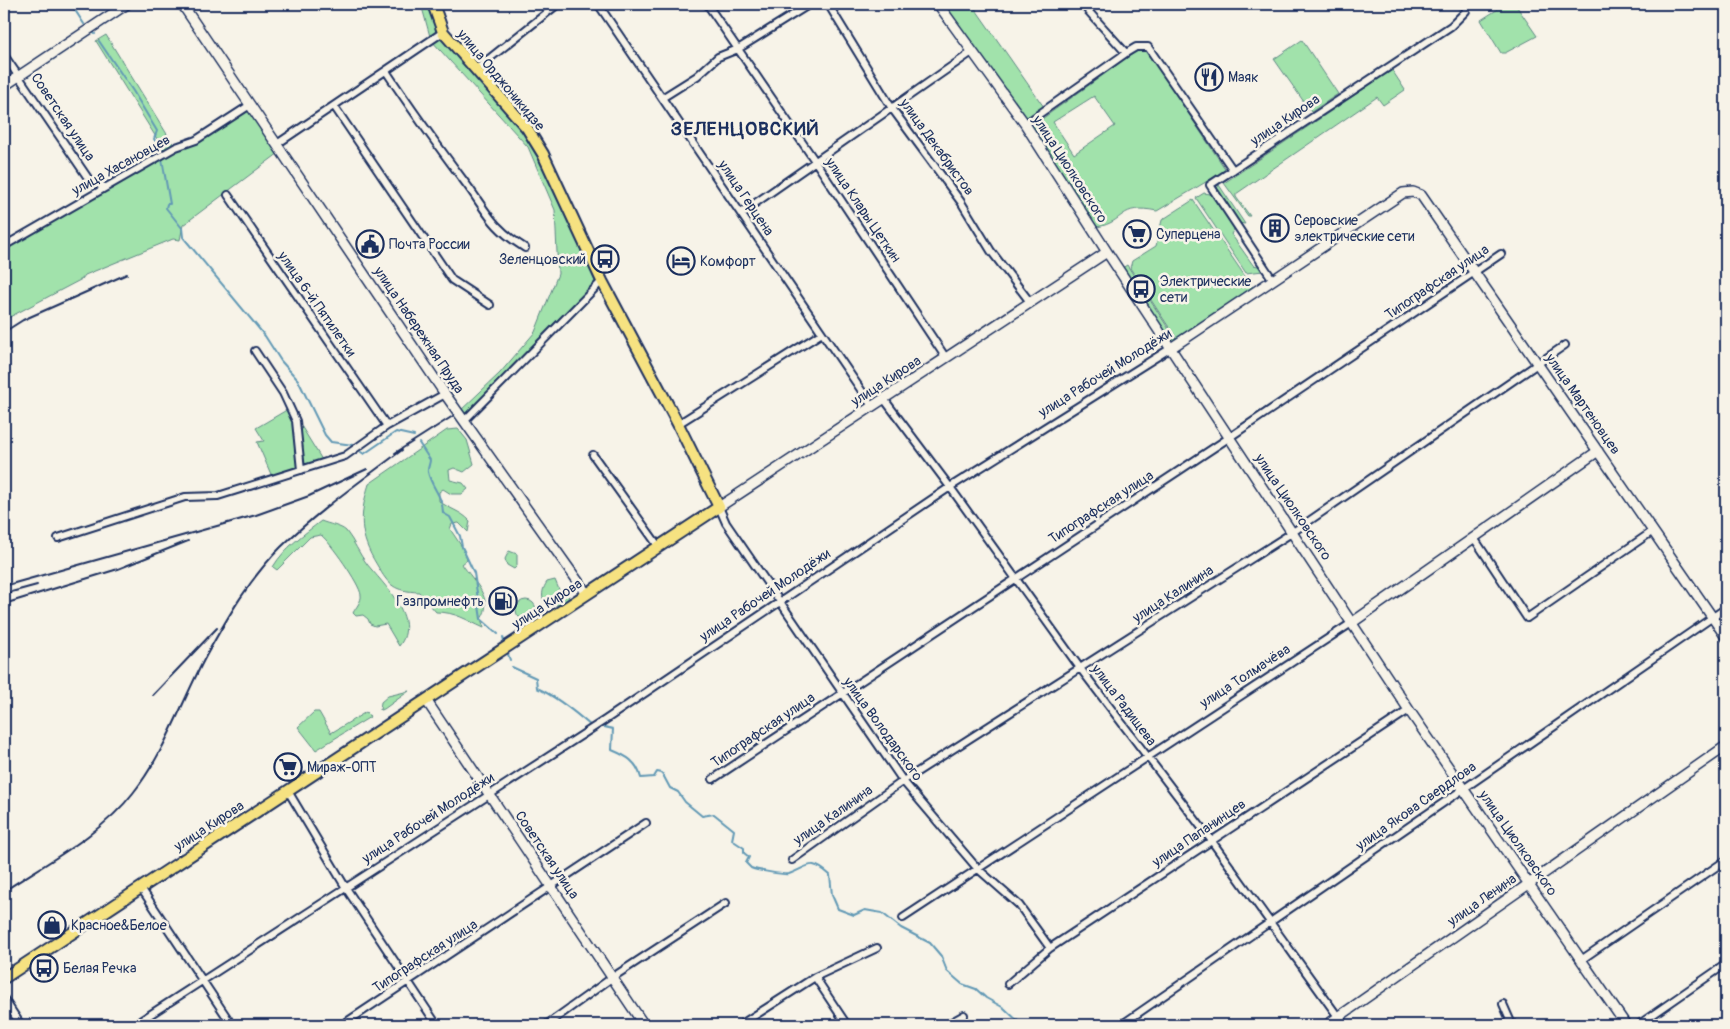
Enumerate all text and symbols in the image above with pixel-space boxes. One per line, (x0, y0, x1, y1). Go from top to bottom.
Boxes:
street label: улица Орджоникидзе (453, 25, 548, 134)
restaurant icon: Маяк (1194, 62, 1224, 92)
place label: Маяк (1228, 69, 1258, 86)
street label: Советская улица (27, 70, 99, 164)
street label: улица Кирова (1246, 91, 1323, 150)
street label: улица Декабристов (896, 94, 978, 199)
street label: улица Циолковского (1028, 111, 1111, 226)
district label: ЗЕЛЕНЦОВСКИЙ (671, 117, 819, 141)
street label: улица Хасановцев (68, 131, 173, 199)
street label: улица Клары Цеткин (821, 154, 904, 266)
street label: улица Герцена (714, 156, 777, 239)
place label: Серовские электрические сети (1294, 212, 1415, 245)
building icon: Серовские электрические сети (1260, 213, 1290, 243)
supermarket icon: Суперцена (1122, 219, 1152, 249)
place label: Суперцена (1156, 226, 1220, 243)
public building icon: Почта России (355, 229, 385, 259)
place label: Почта России (389, 236, 470, 253)
street label: Типографская улица (1382, 241, 1492, 323)
bus stop icon: Зеленцовский (590, 244, 620, 274)
hotel icon: Комфорт (666, 246, 696, 276)
street label: улица 6-й Пятилетки (274, 247, 360, 360)
place label: Зеленцовский (499, 251, 586, 268)
place label: Комфорт (700, 253, 756, 270)
street label: улица Набережная Пруда (370, 263, 468, 397)
place label: Электрические сети (1160, 273, 1251, 306)
bus stop icon: Электрические сети (1126, 274, 1156, 304)
street label: улица Рабочей Молодёжи (1034, 325, 1175, 422)
street label: улица Мартеновцев (1541, 350, 1624, 458)
street label: улица Кирова (847, 352, 924, 410)
street label: улица Циолковского (1251, 450, 1335, 564)
street label: Типографская улица (1045, 467, 1157, 547)
street label: улица Рабочей Молодёжи (696, 545, 834, 646)
street label: улица Калинина (1129, 562, 1217, 627)
street label: улица Кирова (508, 575, 585, 633)
fuel station icon: Газпромнефть (488, 586, 518, 616)
place label: Газпромнефть (396, 593, 484, 610)
street label: улица Толмачёва (1196, 640, 1293, 712)
street label: улица Радищева (1087, 660, 1160, 749)
street label: улица Володарского (839, 673, 927, 784)
street label: Типографская улица (708, 689, 818, 771)
supermarket icon: Мираж-ОПТ (273, 752, 303, 782)
street label: улица Якова Свердлова (1352, 758, 1479, 855)
place label: Мираж-ОПТ (307, 759, 377, 776)
street label: улица Рабочей Молодёжи (358, 769, 497, 868)
street label: улица Калинина (789, 781, 876, 849)
street label: улица Циолковского (1475, 786, 1561, 899)
street label: улица Папанинцев (1148, 795, 1249, 871)
street label: улица Кирова (170, 797, 247, 855)
street label: Советская улица (511, 808, 583, 902)
street label: улица Ленина (1444, 870, 1520, 930)
shop icon: Красное&Белое (37, 910, 67, 940)
street label: Типографская улица (369, 916, 481, 996)
place label: Красное&Белое (71, 917, 167, 934)
bus stop icon: Белая Речка (29, 953, 59, 983)
place label: Белая Речка (63, 960, 136, 977)

